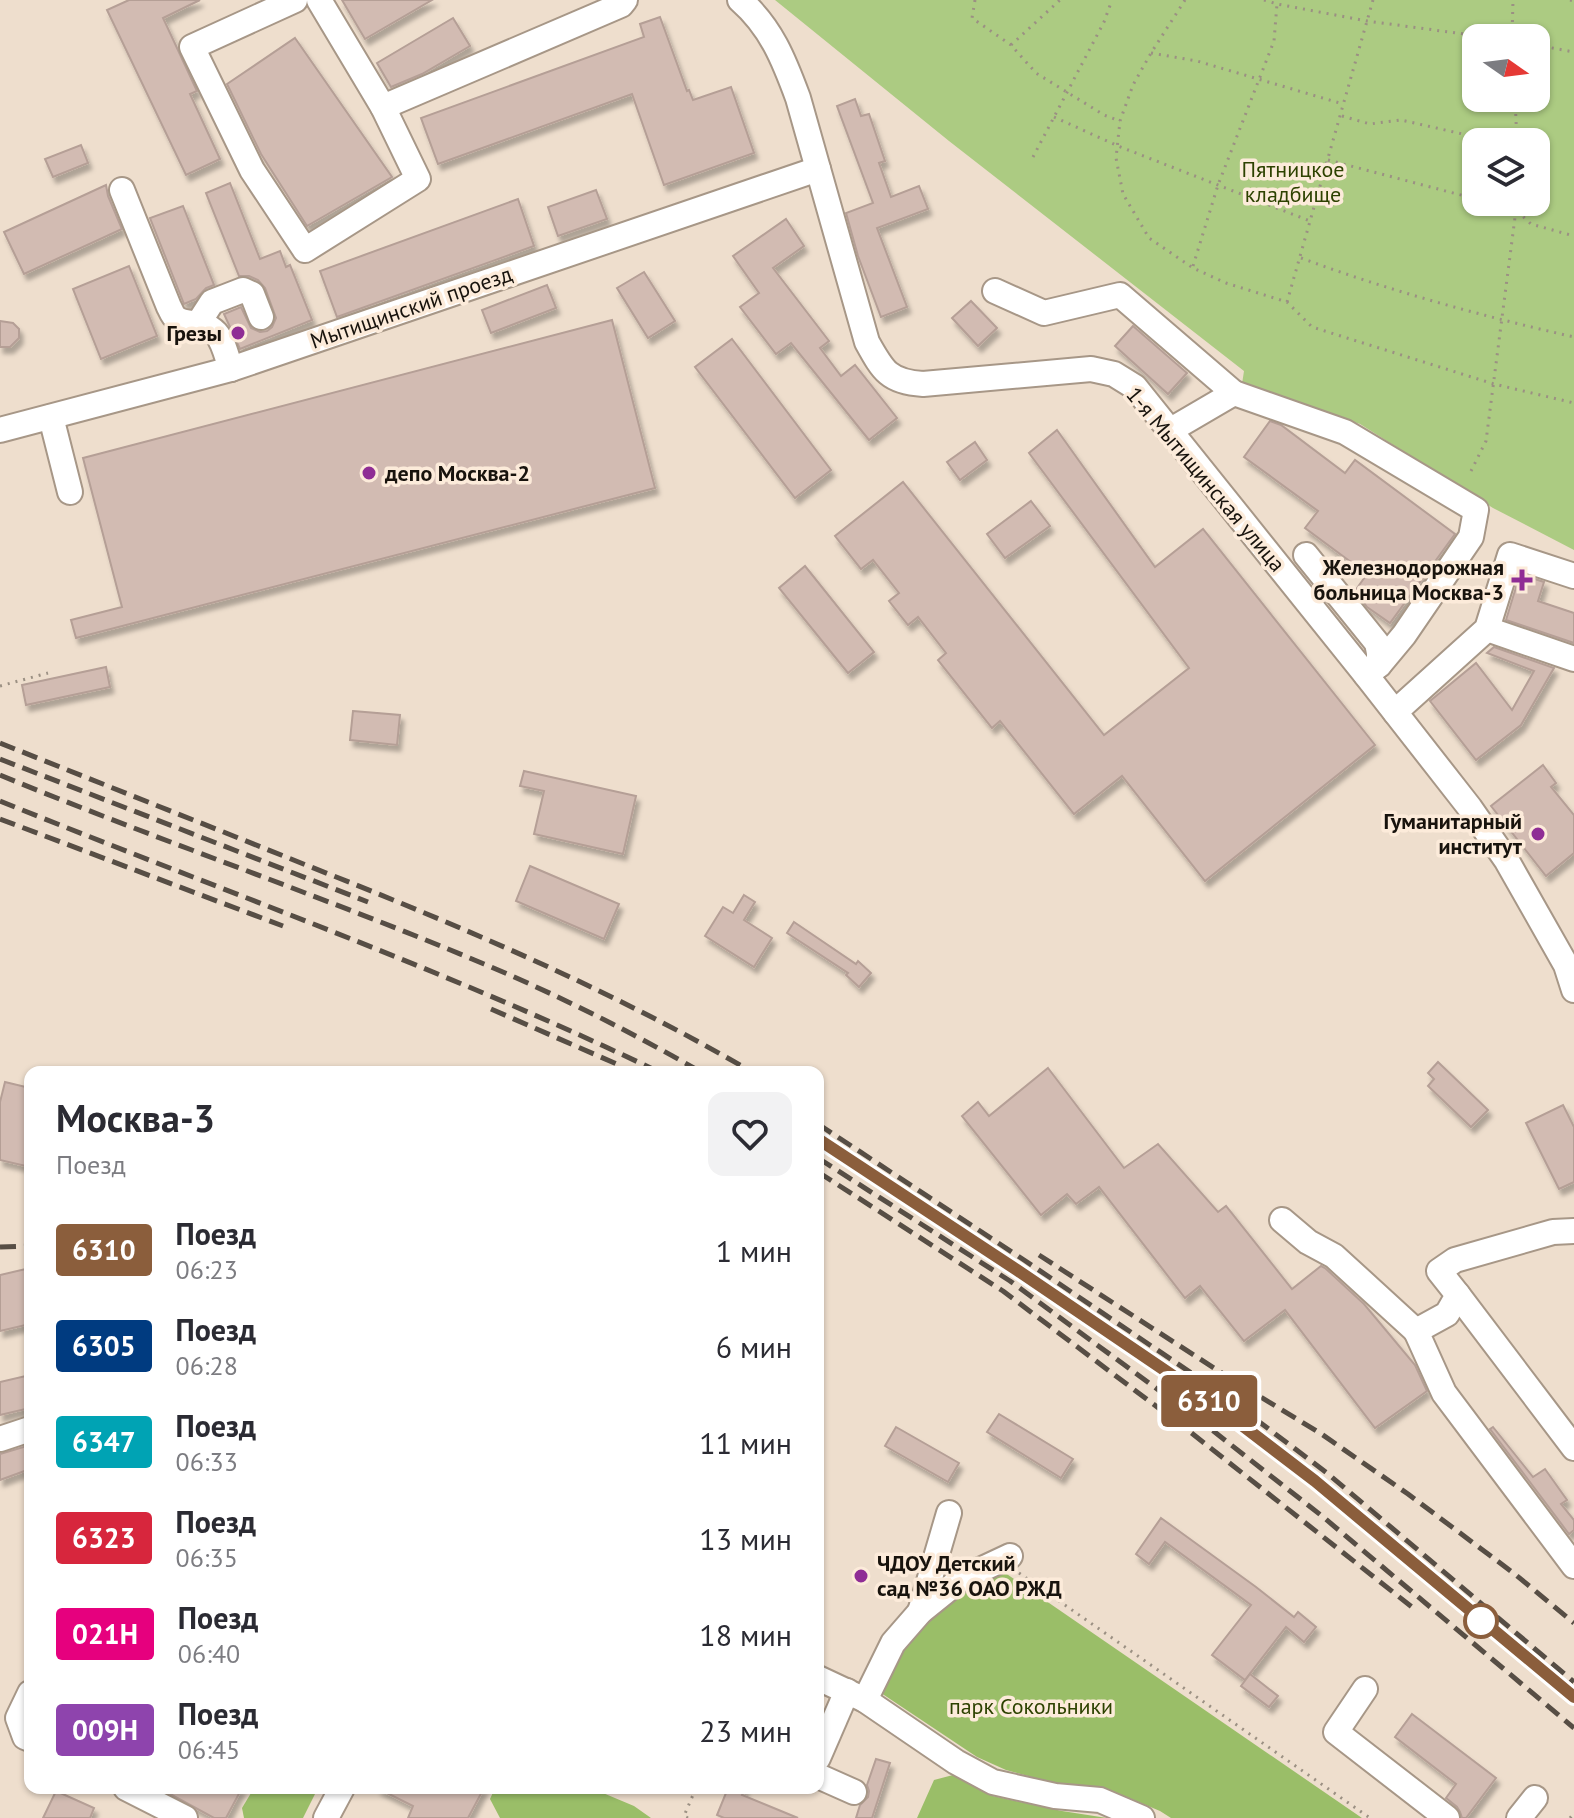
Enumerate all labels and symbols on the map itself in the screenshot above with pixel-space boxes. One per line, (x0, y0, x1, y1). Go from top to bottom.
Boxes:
north arrow (1462, 24, 1550, 112)
park label: Пятницкое кладбище (1242, 155, 1344, 208)
street label: Мытищинский проезд (306, 259, 516, 355)
place label: Грезы (167, 319, 222, 347)
marker: Грезы (229, 324, 247, 342)
street label: 1-я Мытищинская улица (1120, 381, 1292, 577)
place label: депо Москва-2 (384, 459, 530, 487)
marker: депо Москва-2 (360, 464, 378, 482)
place label: Железнодорожная больница Москва-3 (1314, 553, 1504, 606)
marker: Железнодорожная больница Москва-3 (1511, 569, 1533, 591)
place label: Гуманитарный институт (1383, 807, 1523, 860)
marker: Гуманитарный институт (1529, 825, 1547, 843)
line badge: 6310 (1153, 1375, 1265, 1427)
place label: ЧДОУ Детский сад №36 ОАО РЖД (877, 1549, 1062, 1602)
marker: ЧДОУ Детский сад №36 ОАО РЖД (852, 1567, 870, 1585)
unlabelled marker (1464, 1604, 1498, 1638)
park label: парк Сокольники (949, 1692, 1113, 1720)

